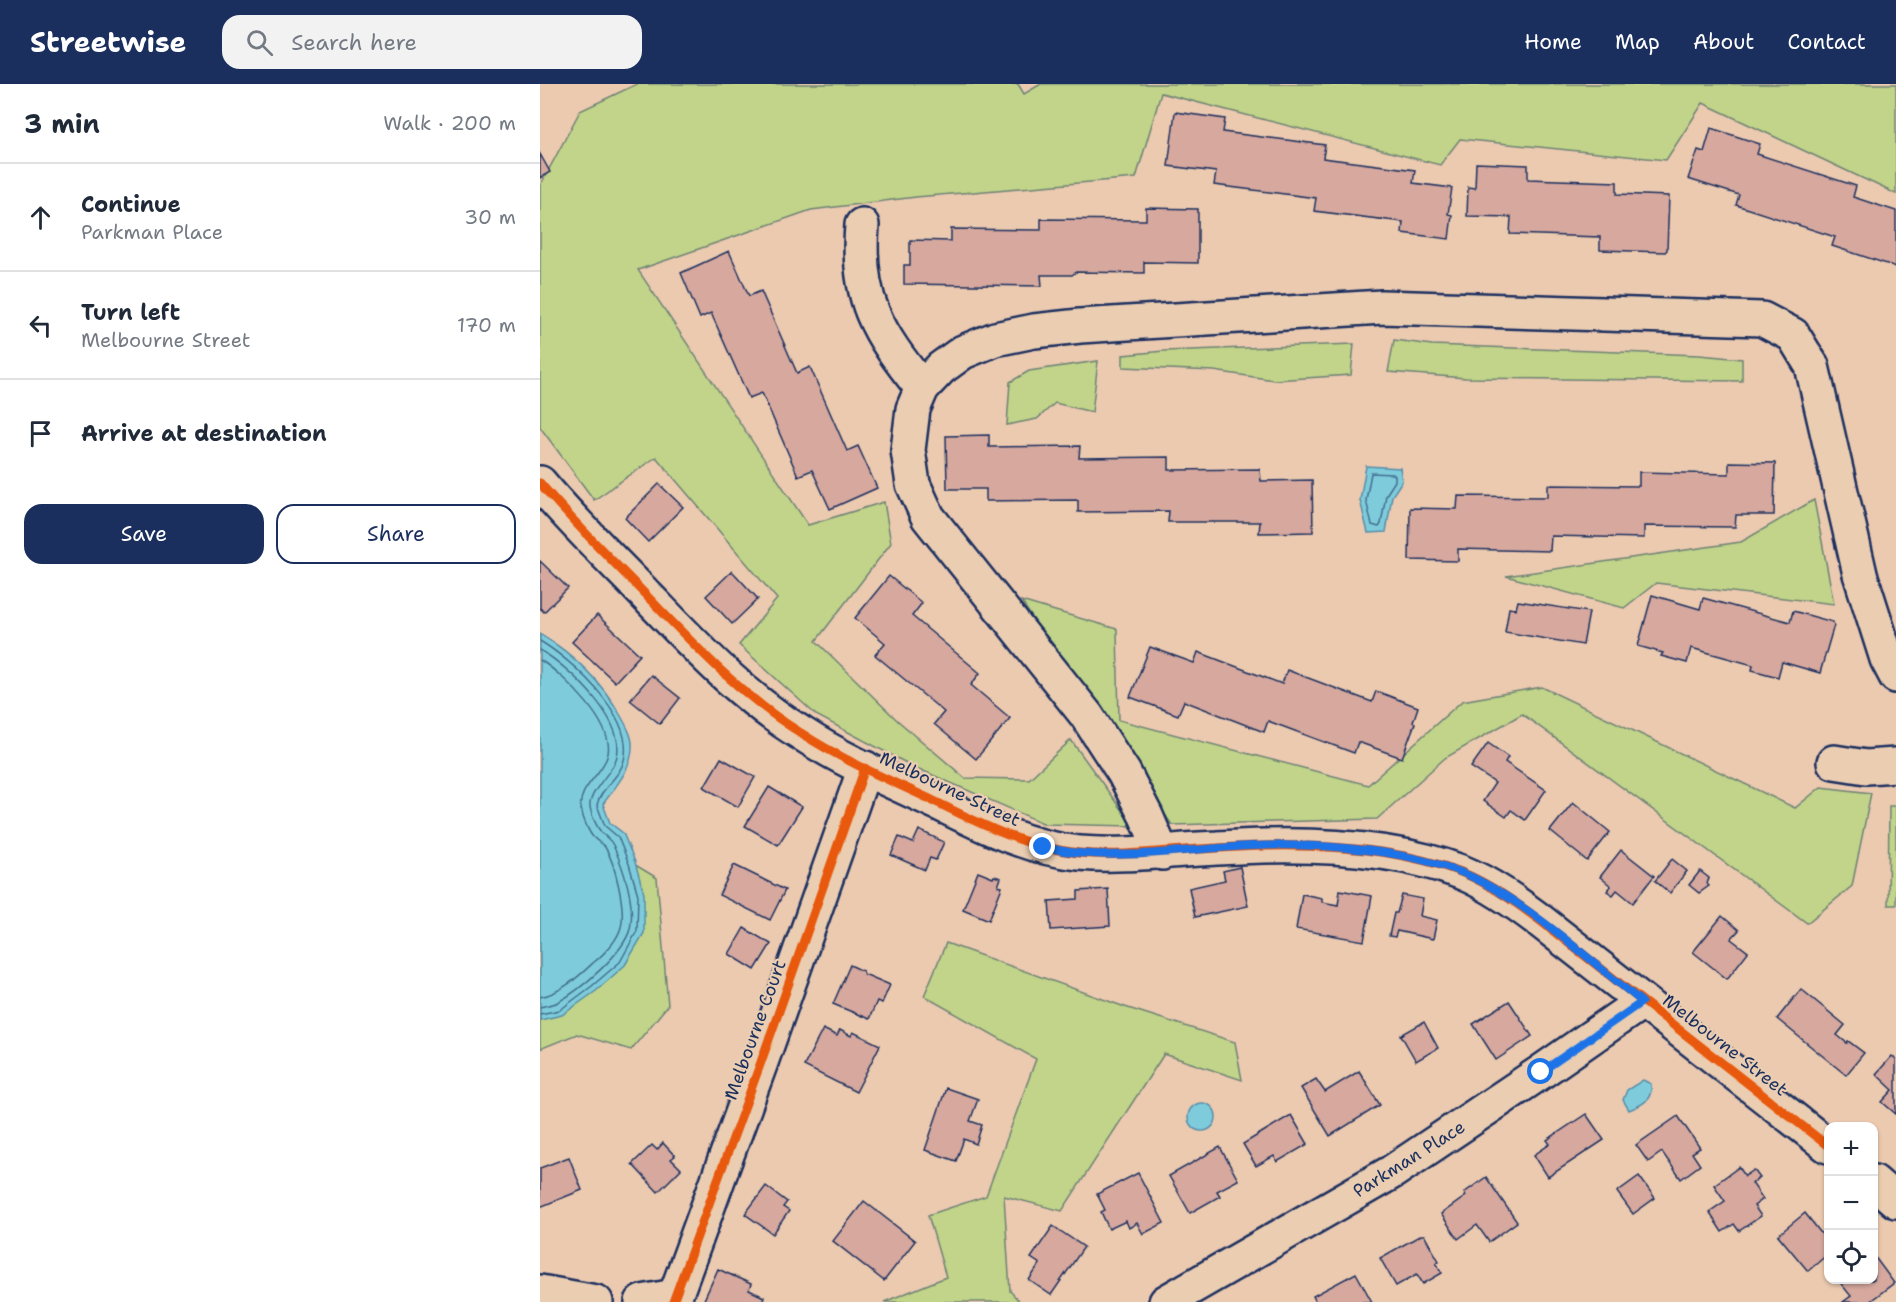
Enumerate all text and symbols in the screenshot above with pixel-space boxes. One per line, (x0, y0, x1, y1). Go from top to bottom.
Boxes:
search box (222, 15, 642, 69)
text: Streetwise (30, 23, 186, 61)
icon: search (243, 26, 276, 59)
text: Search here (291, 28, 417, 57)
text: Home (1524, 28, 1582, 56)
text: Map (1615, 28, 1660, 56)
text: About (1693, 28, 1754, 56)
text: Contact (1787, 28, 1866, 56)
text: 3 min (24, 106, 100, 141)
text: Walk · 200 m (383, 110, 516, 136)
text: Continue (81, 190, 181, 219)
icon: ahead (24, 201, 57, 234)
text: 30 m (464, 204, 516, 230)
text: Parkman Place (81, 219, 223, 245)
text: Turn left (81, 298, 180, 327)
icon: left (24, 309, 57, 342)
text: 170 m (457, 312, 516, 338)
text: Melbourne Street (81, 327, 251, 353)
icon: arrive (24, 417, 57, 450)
text: Arrive at destination (81, 419, 327, 448)
button: Save (24, 504, 264, 564)
button: Share (276, 504, 516, 564)
street label: Melbourne Street (876, 746, 1024, 832)
route end (1029, 833, 1055, 859)
street label: Melbourne Court (719, 957, 792, 1103)
street label: Melbourne Street (1657, 989, 1793, 1102)
route start (1527, 1058, 1553, 1084)
street label: Parkman Place (1348, 1115, 1470, 1203)
map controls (1824, 1122, 1878, 1284)
button: + (1824, 1122, 1878, 1176)
button: − (1824, 1176, 1878, 1230)
button: locate (1824, 1230, 1878, 1284)

